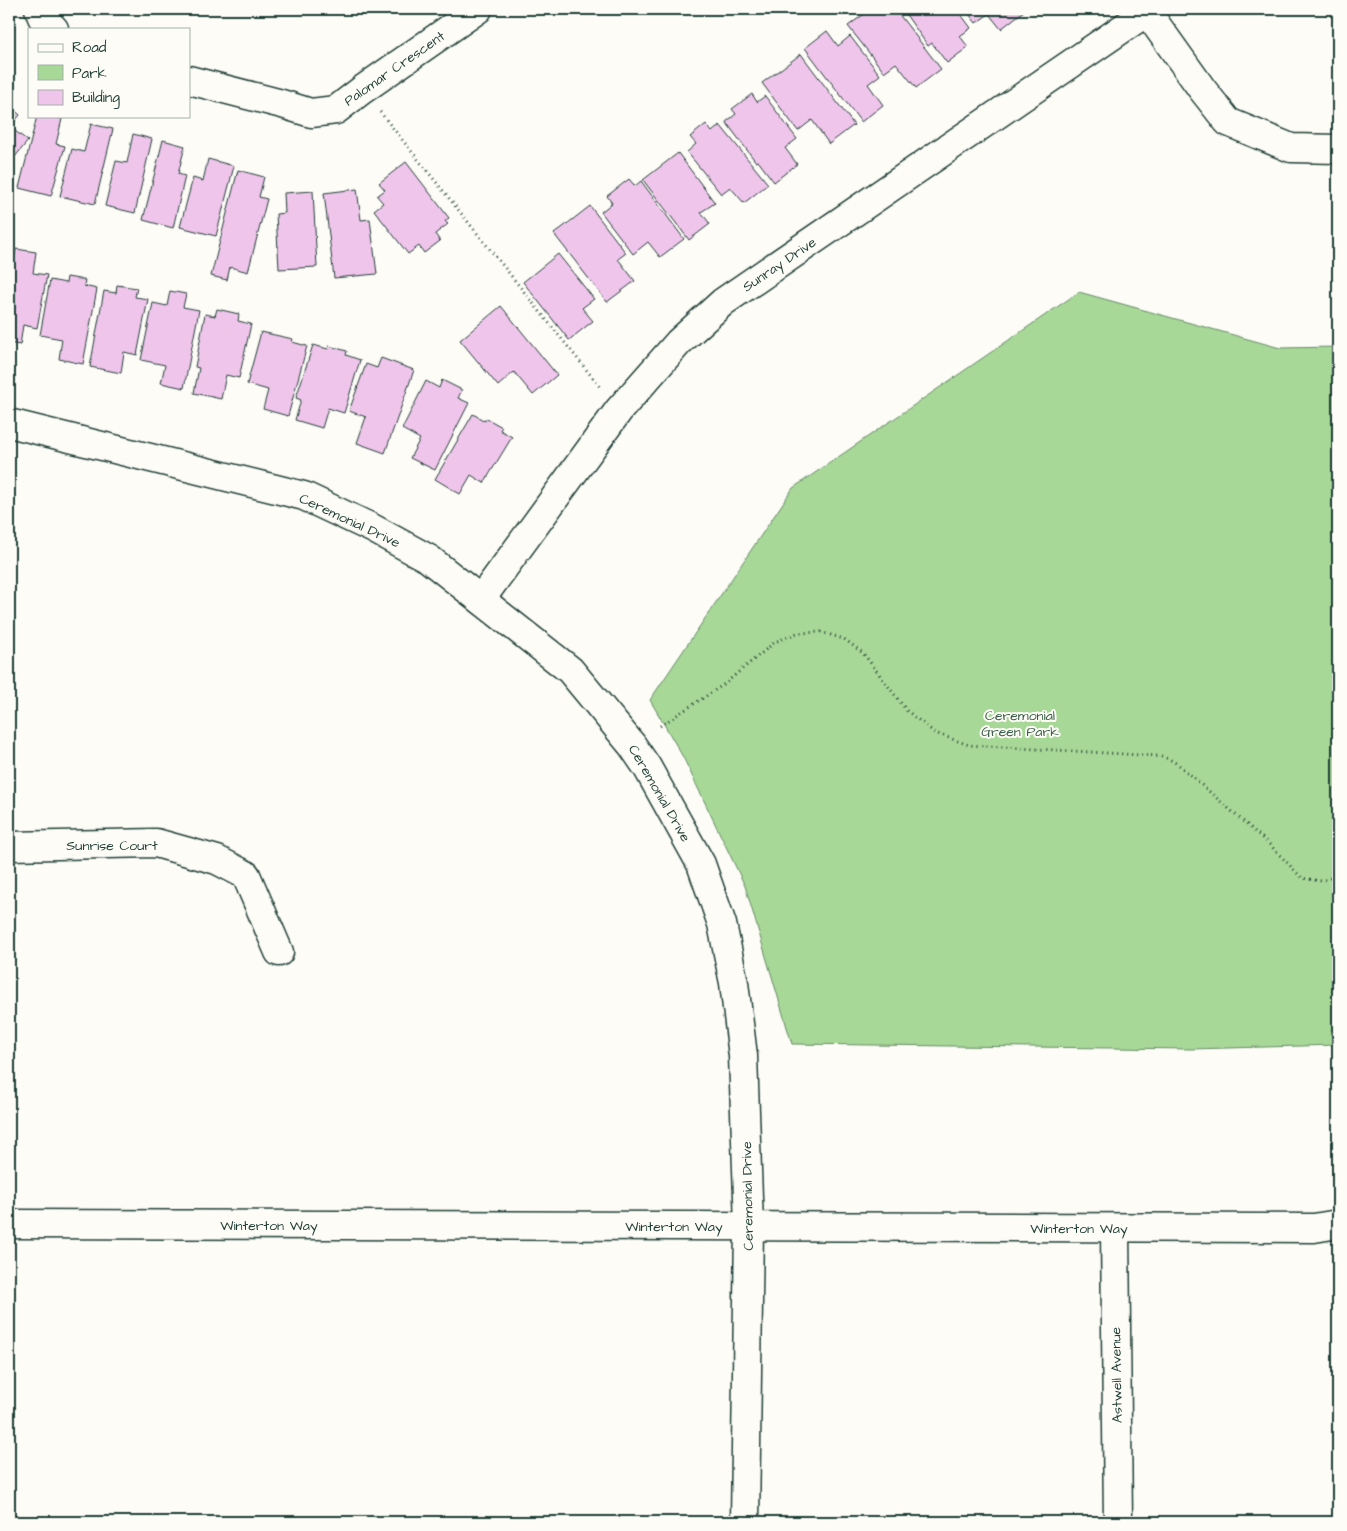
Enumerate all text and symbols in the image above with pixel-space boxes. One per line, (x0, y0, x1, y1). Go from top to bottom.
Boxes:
street label: Palomar Crescent (340, 26, 449, 111)
legend (28, 28, 190, 118)
text: Road (72, 37, 107, 58)
text: Park (72, 63, 107, 84)
text: Building (72, 87, 120, 109)
street label: Sunray Drive (739, 233, 821, 297)
street label: Ceremonial Drive (296, 489, 404, 553)
park label: Ceremonial Green Park (981, 706, 1059, 742)
street label: Ceremonial Drive (623, 741, 695, 846)
street label: Sunrise Court (66, 836, 158, 856)
street label: Ceremonial Drive (737, 1141, 759, 1251)
street label: Winterton Way (220, 1216, 318, 1236)
street label: Winterton Way (625, 1217, 723, 1237)
street label: Winterton Way (1030, 1219, 1128, 1239)
street label: Astwell Avenue (1106, 1326, 1128, 1423)

